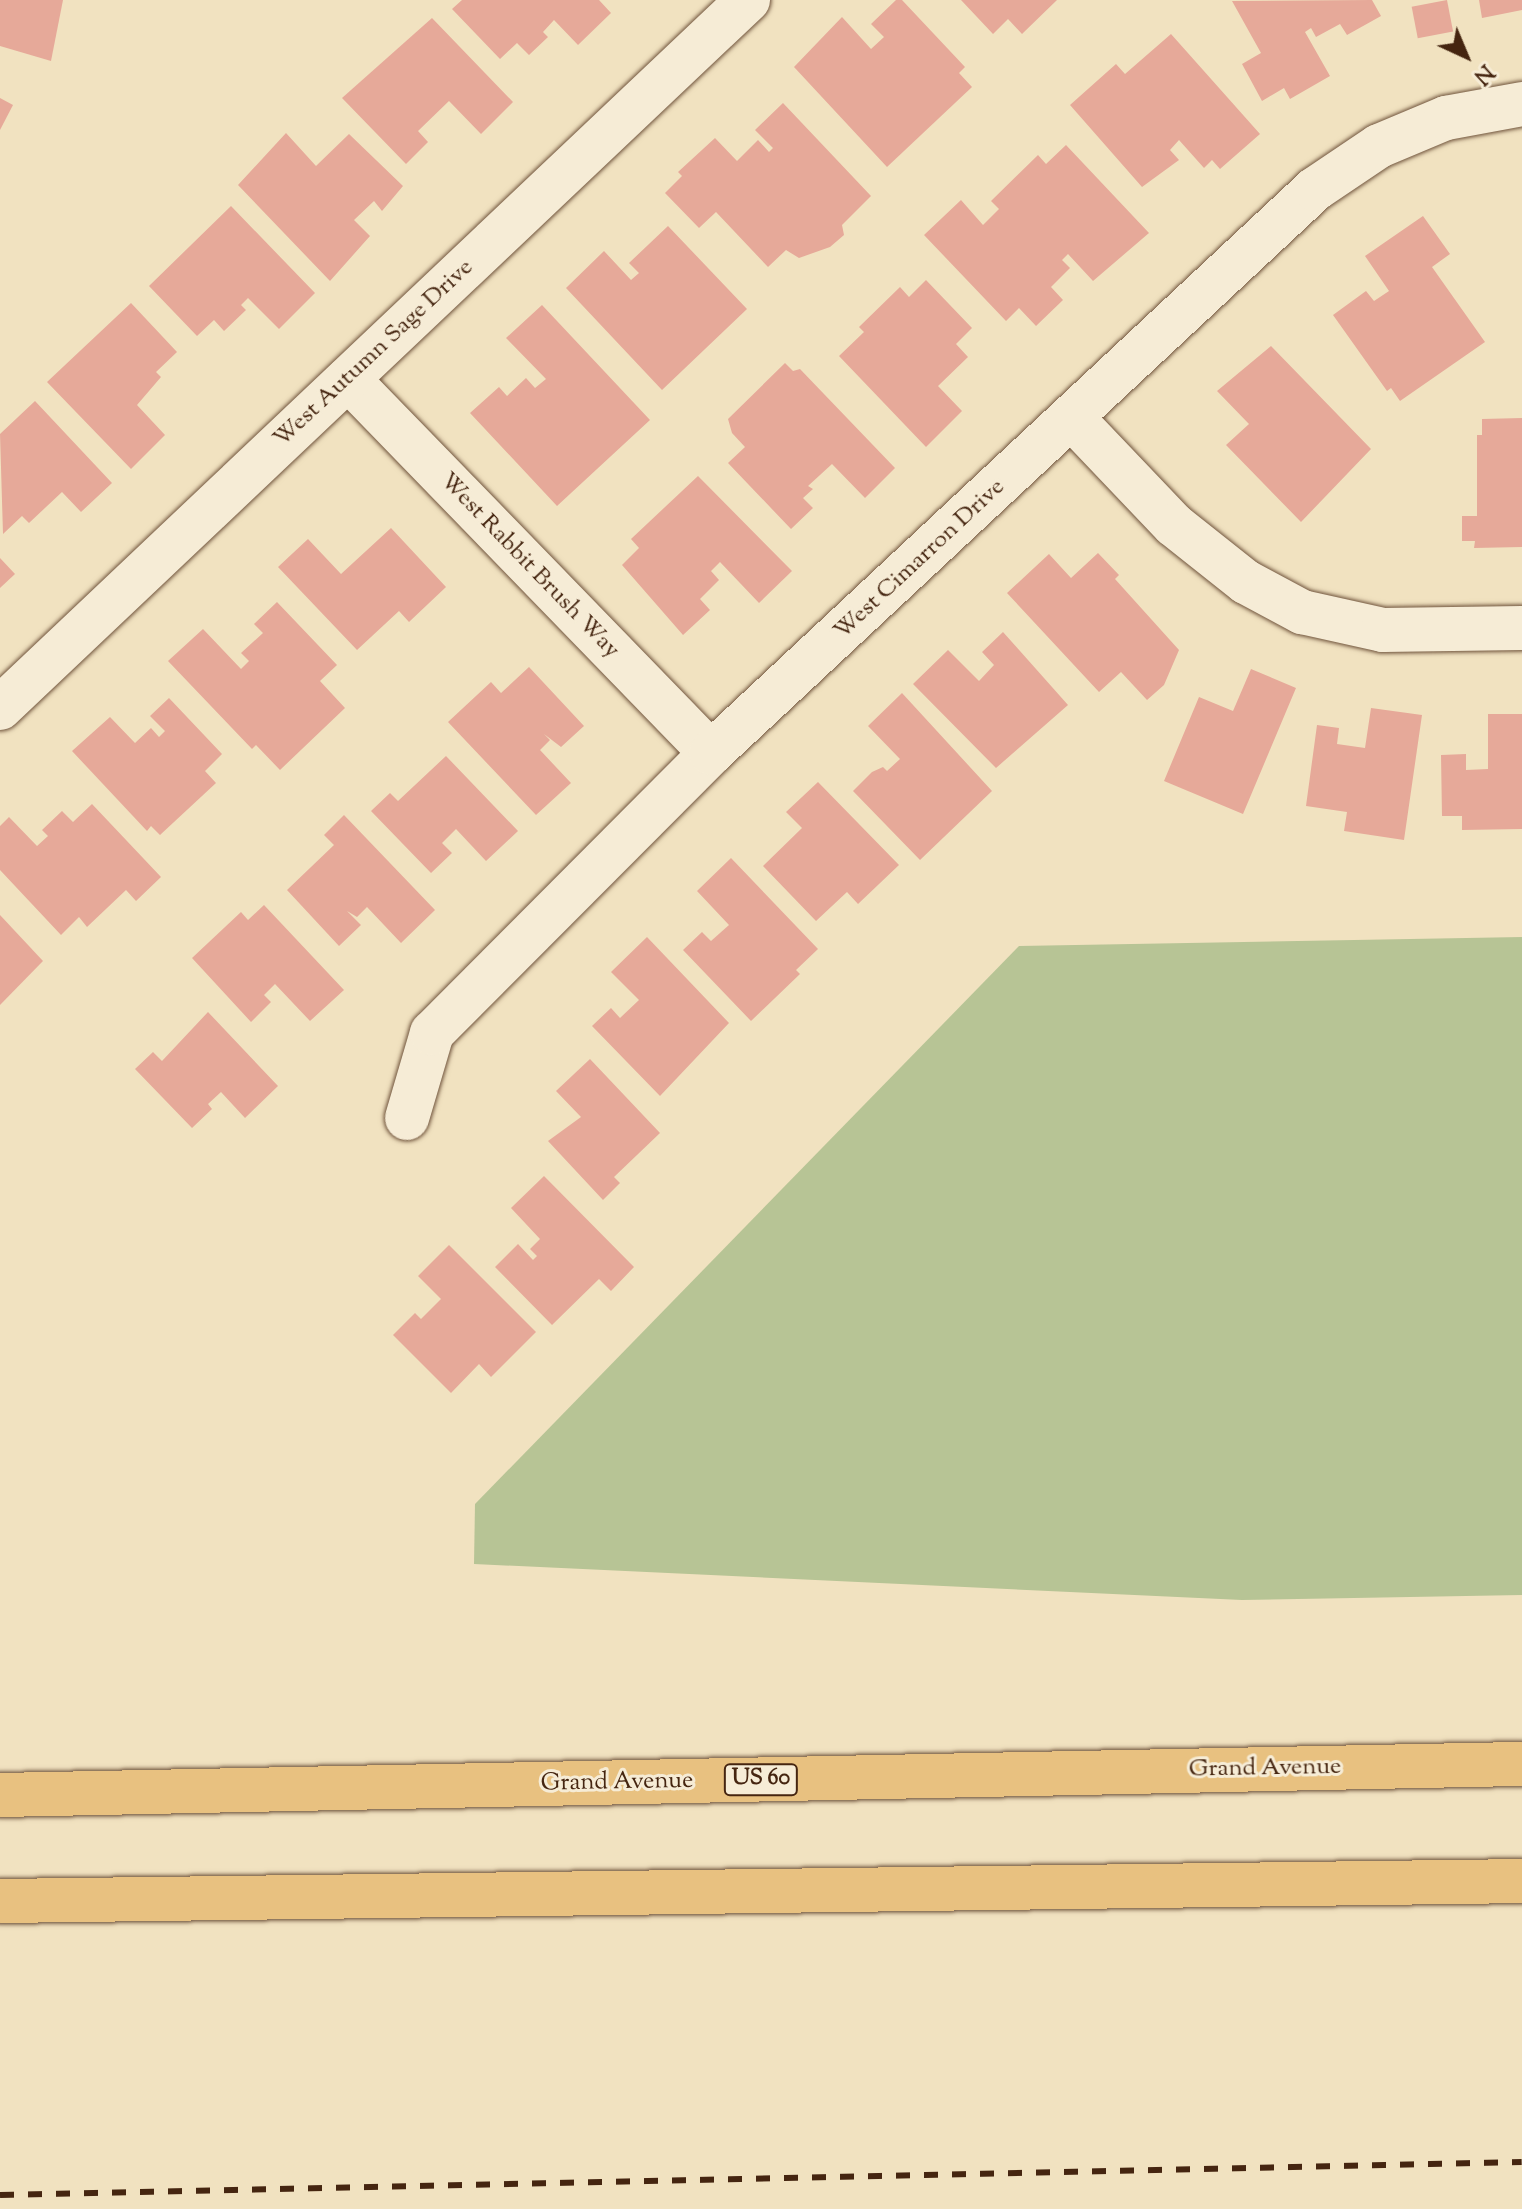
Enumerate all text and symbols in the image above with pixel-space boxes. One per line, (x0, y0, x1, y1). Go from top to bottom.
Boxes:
north arrow (1426, 16, 1506, 96)
text: N (1465, 56, 1500, 91)
street label: West Autumn Sage Drive (268, 254, 480, 454)
street label: West Rabbit Brush Way (433, 467, 625, 665)
street label: West Cimarron Drive (829, 473, 1011, 647)
street label: Grand Avenue (1189, 1753, 1341, 1785)
road number: US 60 (723, 1762, 799, 1798)
street label: Grand Avenue (541, 1767, 693, 1799)

